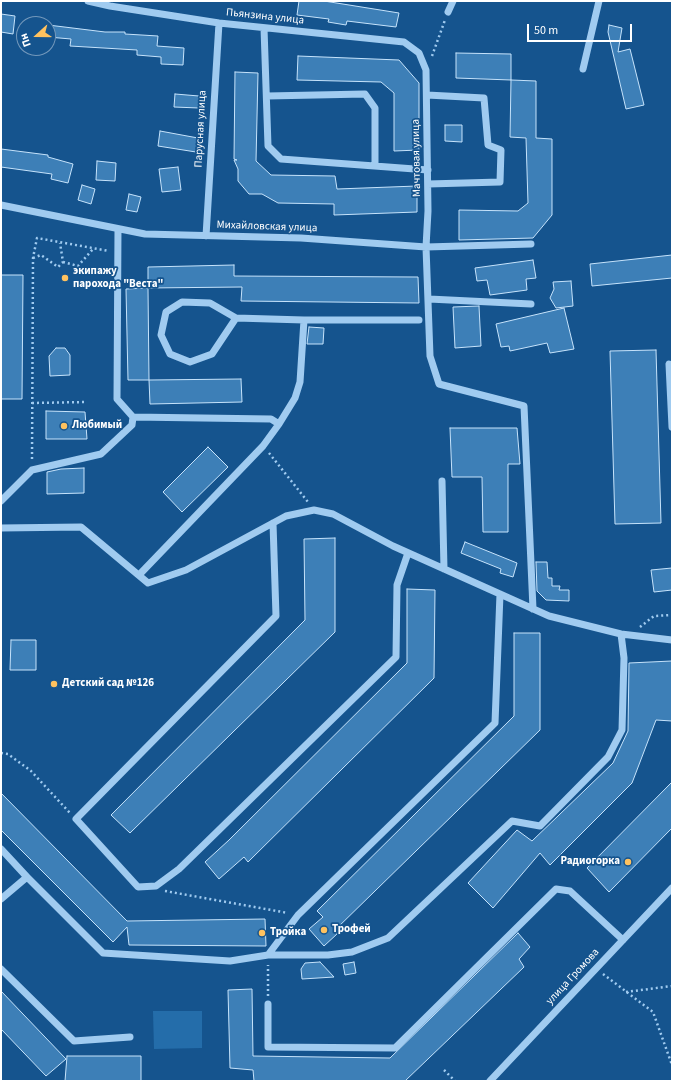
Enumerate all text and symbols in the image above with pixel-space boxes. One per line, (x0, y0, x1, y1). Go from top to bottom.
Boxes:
street label: Пьянзина улица (225, 6, 305, 28)
north arrow (16, 16, 56, 56)
scale bar (529, 16, 634, 42)
text: 50 m (534, 22, 558, 39)
text: Пн (16, 31, 35, 49)
street label: Парусная улица (192, 90, 210, 168)
street label: Мачтовая улица (410, 119, 424, 197)
street label: Михайловская улица (216, 219, 318, 235)
place label: экипажу парохода "Веста" (73, 265, 163, 291)
marker: экипажу парохода "Веста" (60, 273, 70, 283)
place label: Любимый (72, 419, 122, 433)
marker: Любимый (59, 421, 69, 431)
place label: Детский сад №126 (62, 677, 154, 691)
marker: Детский сад №126 (49, 679, 59, 689)
place label: Радиогорка (561, 855, 620, 869)
marker: Радиогорка (623, 857, 633, 867)
place label: Трофей (332, 923, 371, 937)
marker: Трофей (319, 925, 329, 935)
place label: Тройка (270, 926, 306, 940)
marker: Тройка (257, 928, 267, 938)
street label: улица Громова (544, 946, 602, 1008)

